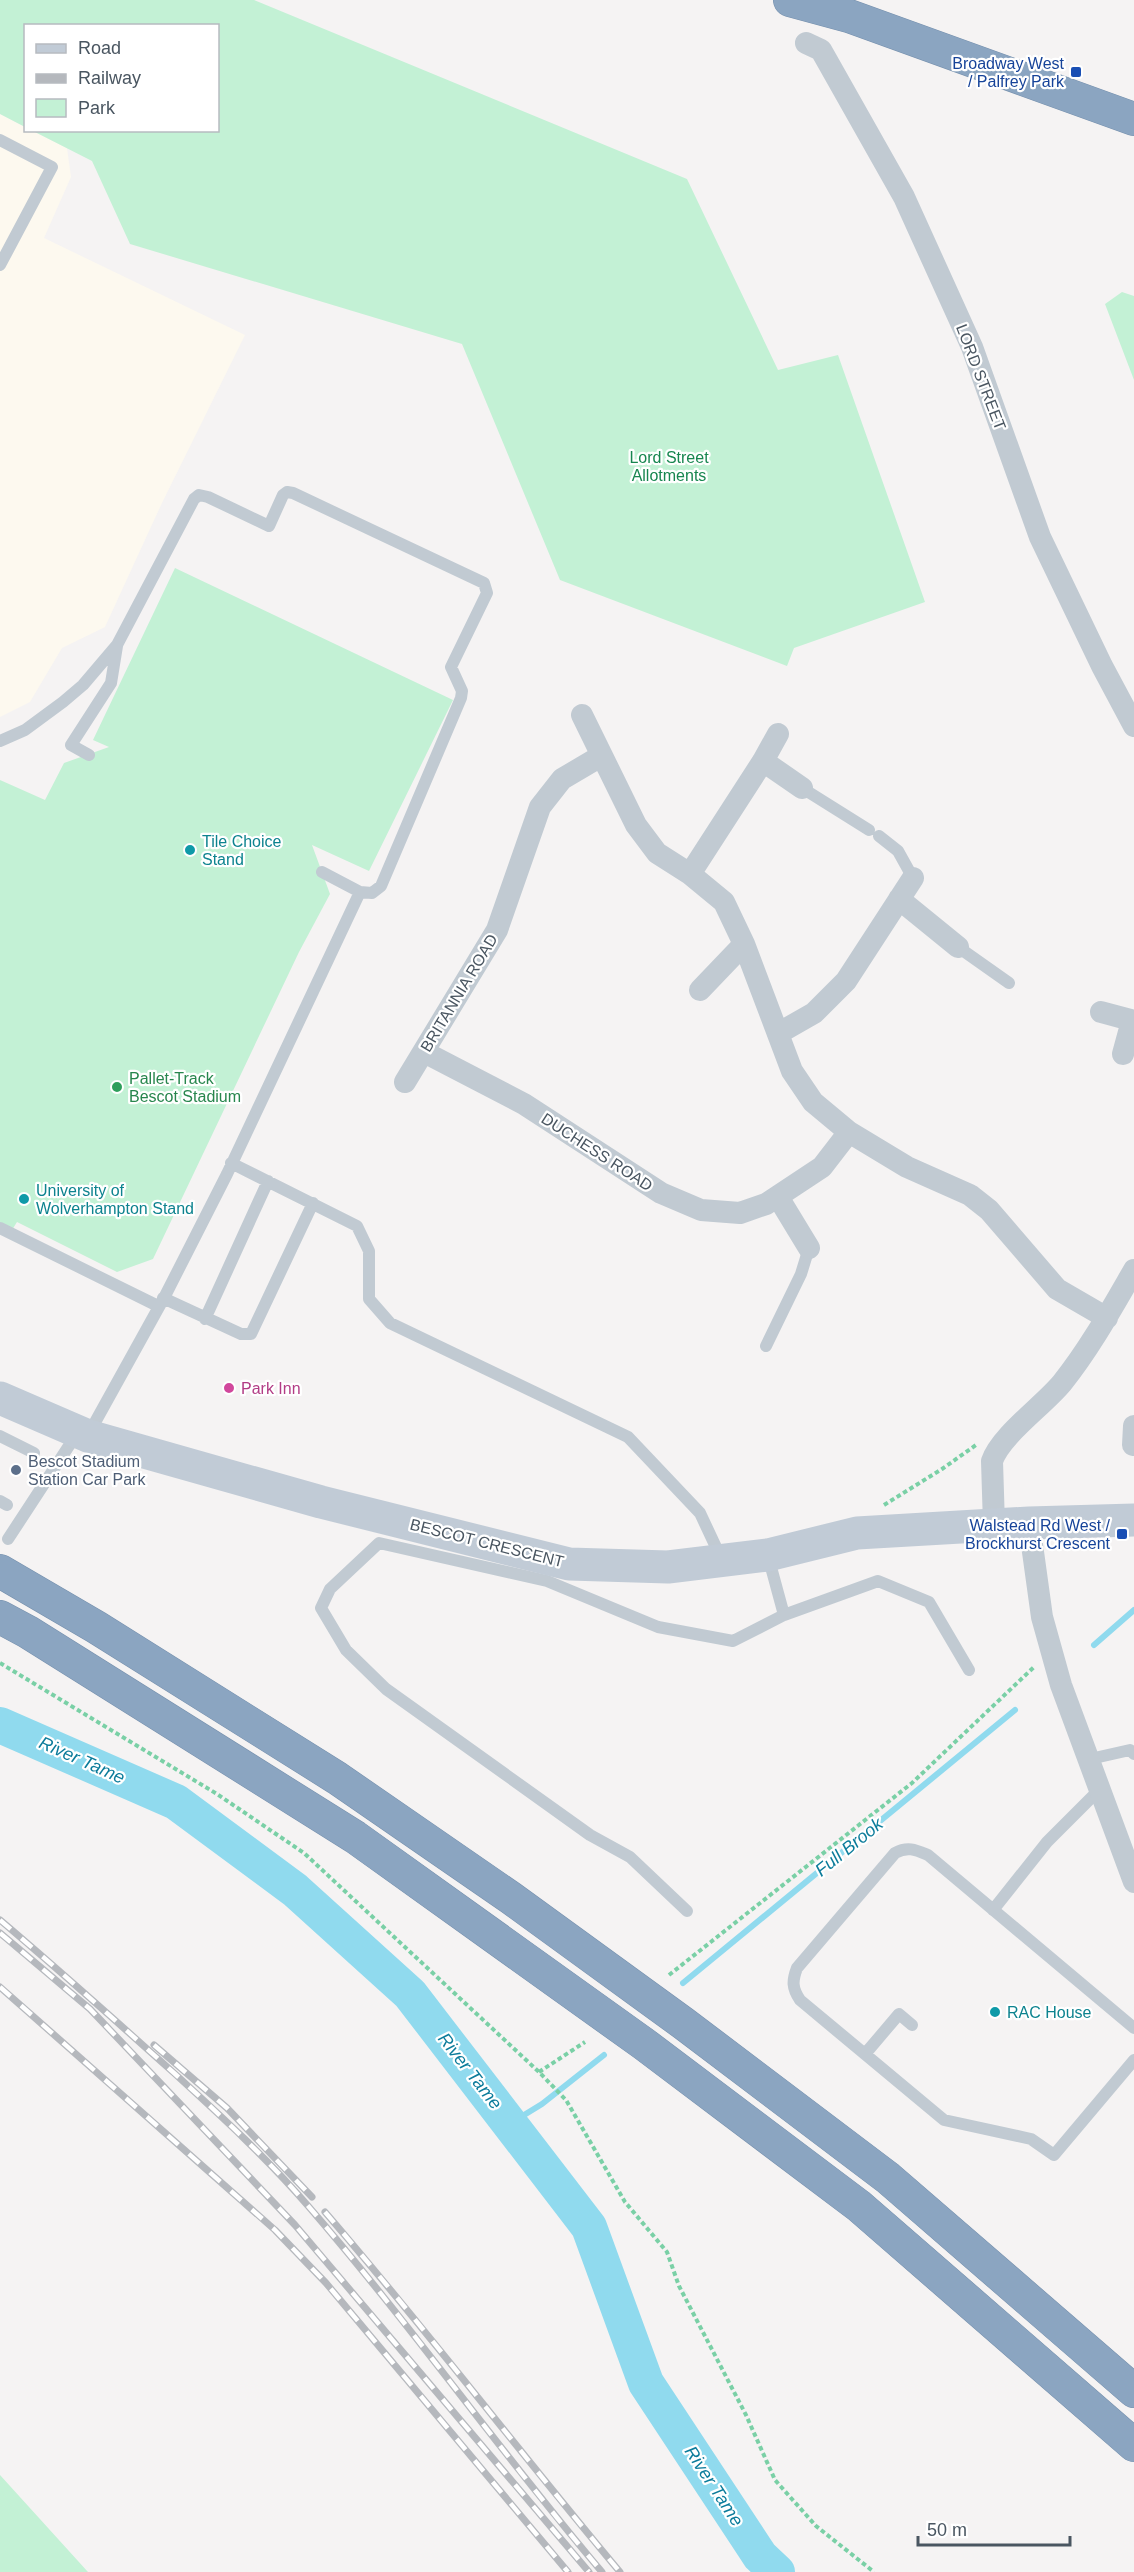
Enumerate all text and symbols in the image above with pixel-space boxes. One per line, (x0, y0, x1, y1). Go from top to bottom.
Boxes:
legend (24, 24, 219, 132)
text: Road (78, 38, 121, 58)
place label: Broadway West / Palfrey Park (952, 55, 1065, 90)
marker: Broadway West / Palfrey Park (1069, 65, 1083, 79)
text: Railway (78, 68, 141, 88)
text: Park (78, 98, 116, 118)
street label: LORD STREET (953, 322, 1009, 433)
park label: Lord Street Allotments (629, 449, 709, 484)
place label: Tile Choice Stand (202, 833, 282, 868)
marker: Tile Choice Stand (183, 843, 197, 857)
street label: BRITANNIA ROAD (417, 931, 501, 1055)
place label: Pallet-Track Bescot Stadium (129, 1070, 241, 1105)
marker: Pallet-Track Bescot Stadium (110, 1080, 124, 1094)
street label: DUCHESS ROAD (538, 1110, 656, 1194)
place label: University of Wolverhampton Stand (36, 1182, 194, 1217)
marker: University of Wolverhampton Stand (17, 1192, 31, 1206)
place label: Park Inn (241, 1380, 301, 1397)
marker: Park Inn (222, 1381, 236, 1395)
place label: Bescot Stadium Station Car Park (28, 1453, 146, 1488)
marker: Bescot Stadium Station Car Park (9, 1463, 23, 1477)
street label: BESCOT CRESCENT (408, 1516, 566, 1570)
place label: Walstead Rd West / Brockhurst Crescent (965, 1517, 1111, 1552)
marker: Walstead Rd West / Brockhurst Crescent (1115, 1527, 1129, 1541)
water label: River Tame (36, 1732, 128, 1788)
water label: Full Brook (811, 1813, 888, 1880)
place label: RAC House (1007, 2004, 1092, 2021)
marker: RAC House (988, 2005, 1002, 2019)
water label: River Tame (434, 2029, 506, 2113)
water label: River Tame (681, 2442, 747, 2530)
scale bar (918, 2509, 1070, 2547)
text: 50 m (927, 2520, 967, 2540)

